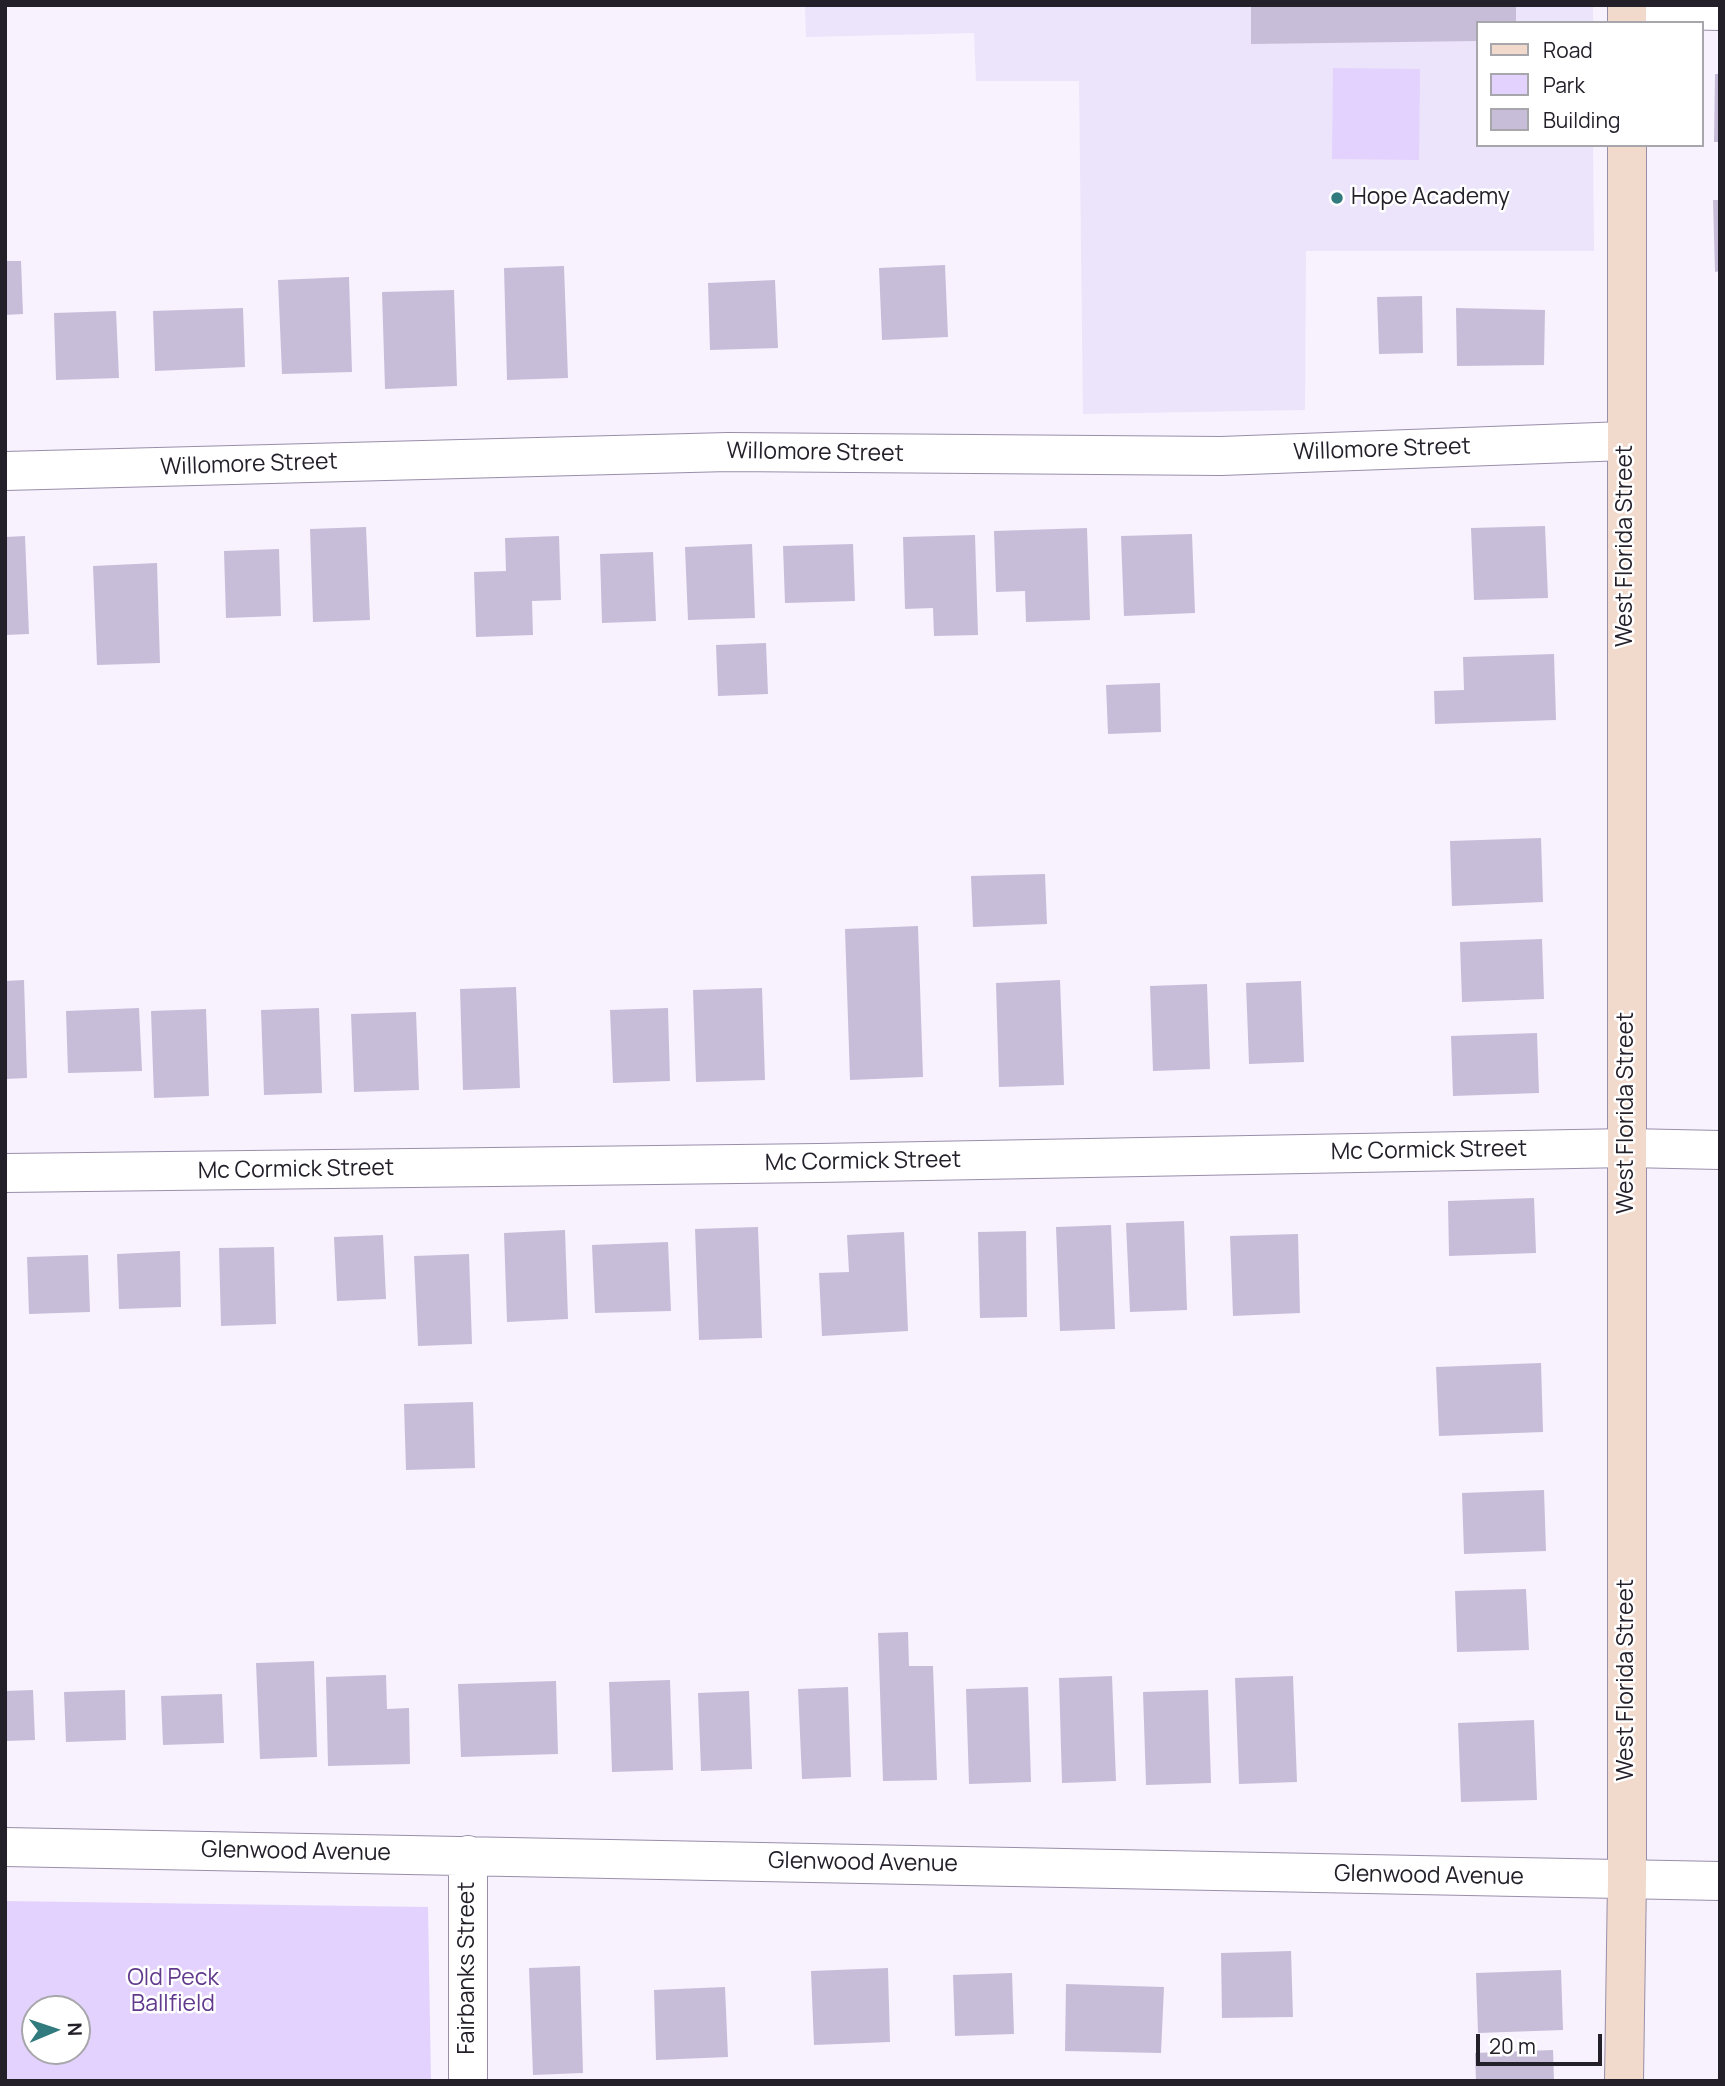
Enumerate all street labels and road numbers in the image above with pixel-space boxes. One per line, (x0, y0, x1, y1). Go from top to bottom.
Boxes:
street label: Willomore Street (1293, 433, 1471, 467)
street label: Willomore Street (726, 438, 904, 468)
street label: West Florida Street (1612, 445, 1640, 647)
street label: Willomore Street (160, 448, 338, 482)
street label: West Florida Street (1613, 1012, 1641, 1214)
street label: Mc Cormick Street (1331, 1135, 1527, 1167)
street label: Mc Cormick Street (765, 1146, 961, 1178)
street label: Mc Cormick Street (198, 1154, 394, 1186)
street label: West Florida Street (1613, 1579, 1641, 1781)
street label: Glenwood Avenue (201, 1837, 391, 1867)
street label: Glenwood Avenue (768, 1848, 958, 1878)
street label: Glenwood Avenue (1334, 1861, 1524, 1891)
street label: Fairbanks Street (454, 1881, 482, 2055)

